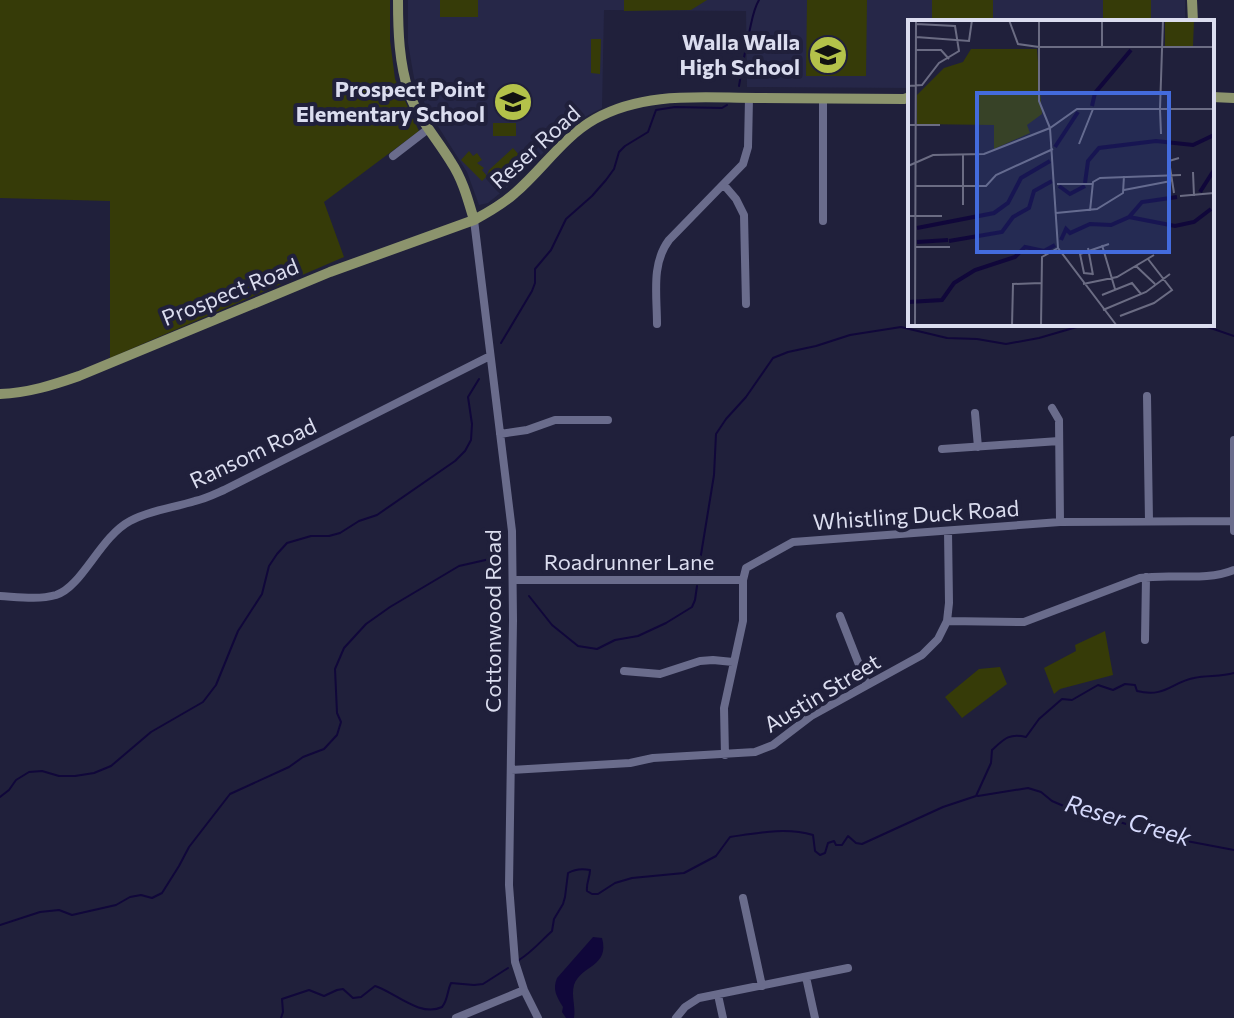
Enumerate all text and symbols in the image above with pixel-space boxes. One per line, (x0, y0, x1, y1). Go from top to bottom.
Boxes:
inset map (908, 20, 1214, 326)
place label: Walla Walla High School (679, 28, 800, 80)
school or university icon: Walla Walla High School (807, 34, 849, 76)
place label: Prospect Point Elementary School (296, 75, 485, 127)
school or university icon: Prospect Point Elementary School (492, 81, 534, 123)
street label: Reser Road (484, 99, 585, 194)
street label: Prospect Road (157, 252, 302, 331)
street label: Ransom Road (185, 411, 320, 494)
street label: Whistling Duck Road (812, 494, 1020, 535)
street label: Cottonwood Road (479, 529, 506, 713)
street label: Roadrunner Lane (544, 548, 714, 575)
street label: Austin Street (759, 647, 885, 738)
water label: Reser Creek (1062, 788, 1196, 852)

